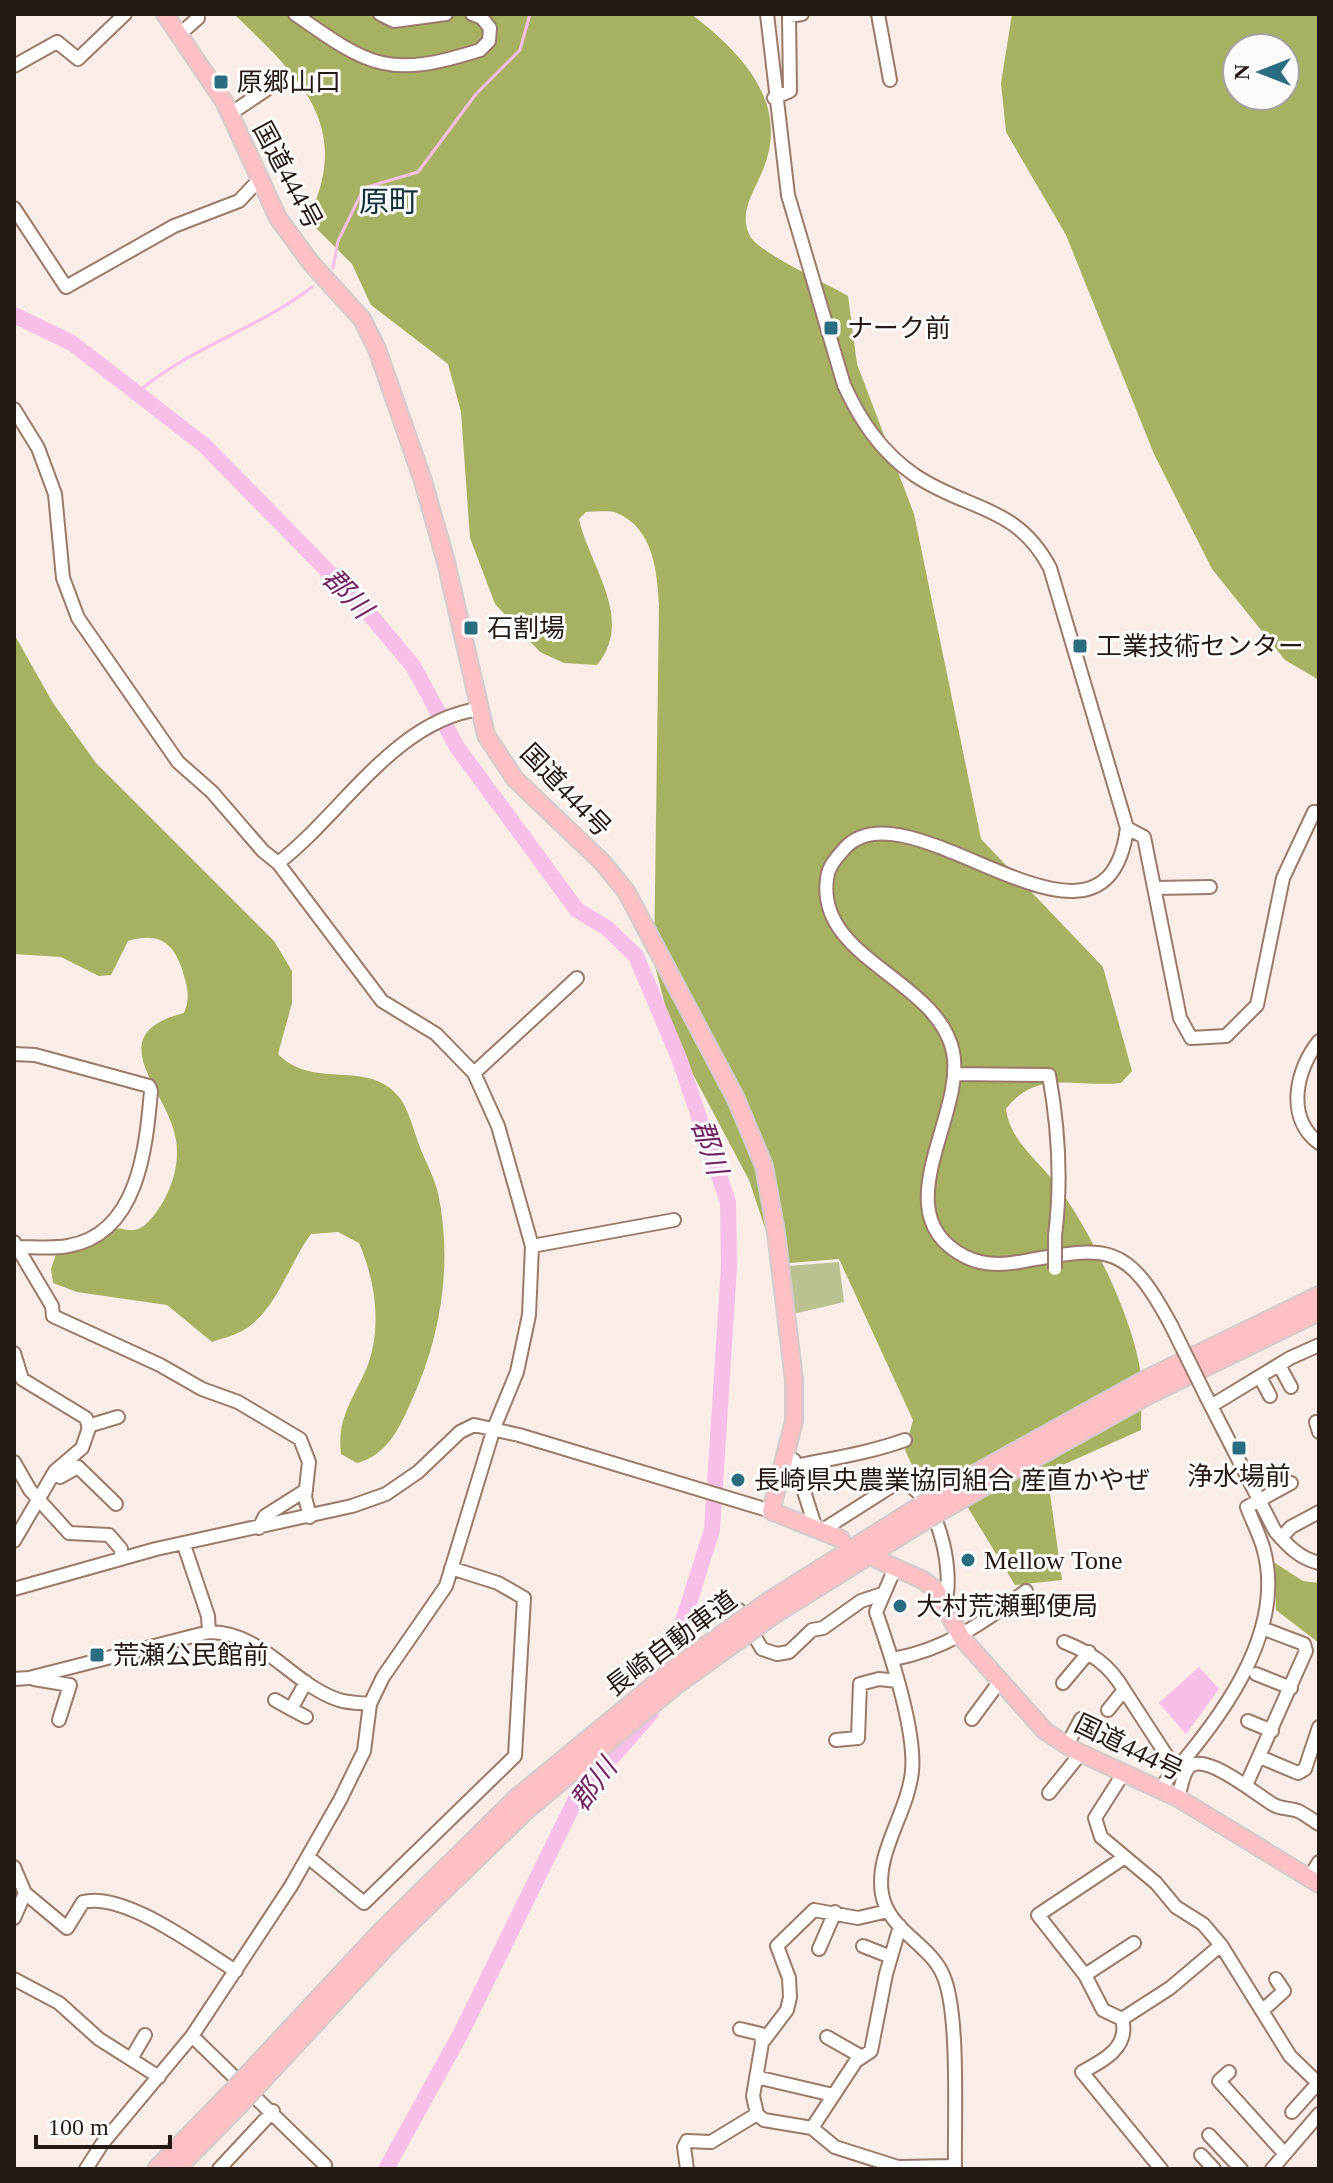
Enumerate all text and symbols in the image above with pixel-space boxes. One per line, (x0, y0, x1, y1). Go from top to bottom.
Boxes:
north arrow (1221, 32, 1301, 112)
text: N (1229, 64, 1254, 80)
place label: 原郷山口 (237, 68, 341, 97)
marker: 原郷山口 (212, 73, 230, 91)
street label: 国道444号 (247, 117, 328, 234)
district label: 原町 (359, 185, 419, 218)
place label: ナーク前 (847, 314, 951, 343)
marker: ナーク前 (822, 319, 840, 337)
water label: 郡川 (317, 562, 380, 626)
place label: 石割場 (487, 614, 565, 643)
marker: 石割場 (462, 619, 480, 637)
place label: 工業技術センター (1096, 632, 1304, 661)
marker: 工業技術センター (1071, 637, 1089, 655)
street label: 国道444号 (515, 738, 617, 843)
water label: 郡川 (686, 1116, 734, 1182)
marker: 浄水場前 (1230, 1439, 1248, 1457)
place label: 浄水場前 (1187, 1462, 1291, 1491)
place label: 長崎県央農業協同組合 産直かやぜ (754, 1466, 1151, 1495)
marker: 長崎県央農業協同組合 産直かやぜ (729, 1471, 747, 1489)
place label: Mellow Tone (984, 1546, 1123, 1575)
marker: Mellow Tone (959, 1551, 977, 1569)
street label: 長崎自動車道 (600, 1585, 742, 1702)
place label: 大村荒瀬郵便局 (916, 1592, 1098, 1621)
marker: 大村荒瀬郵便局 (891, 1597, 909, 1615)
place label: 荒瀬公民館前 (113, 1641, 269, 1670)
marker: 荒瀬公民館前 (88, 1646, 106, 1664)
street label: 国道444号 (1070, 1709, 1188, 1786)
water label: 郡川 (564, 1750, 624, 1816)
scale bar (36, 2099, 170, 2149)
text: 100 m (48, 2114, 109, 2140)

